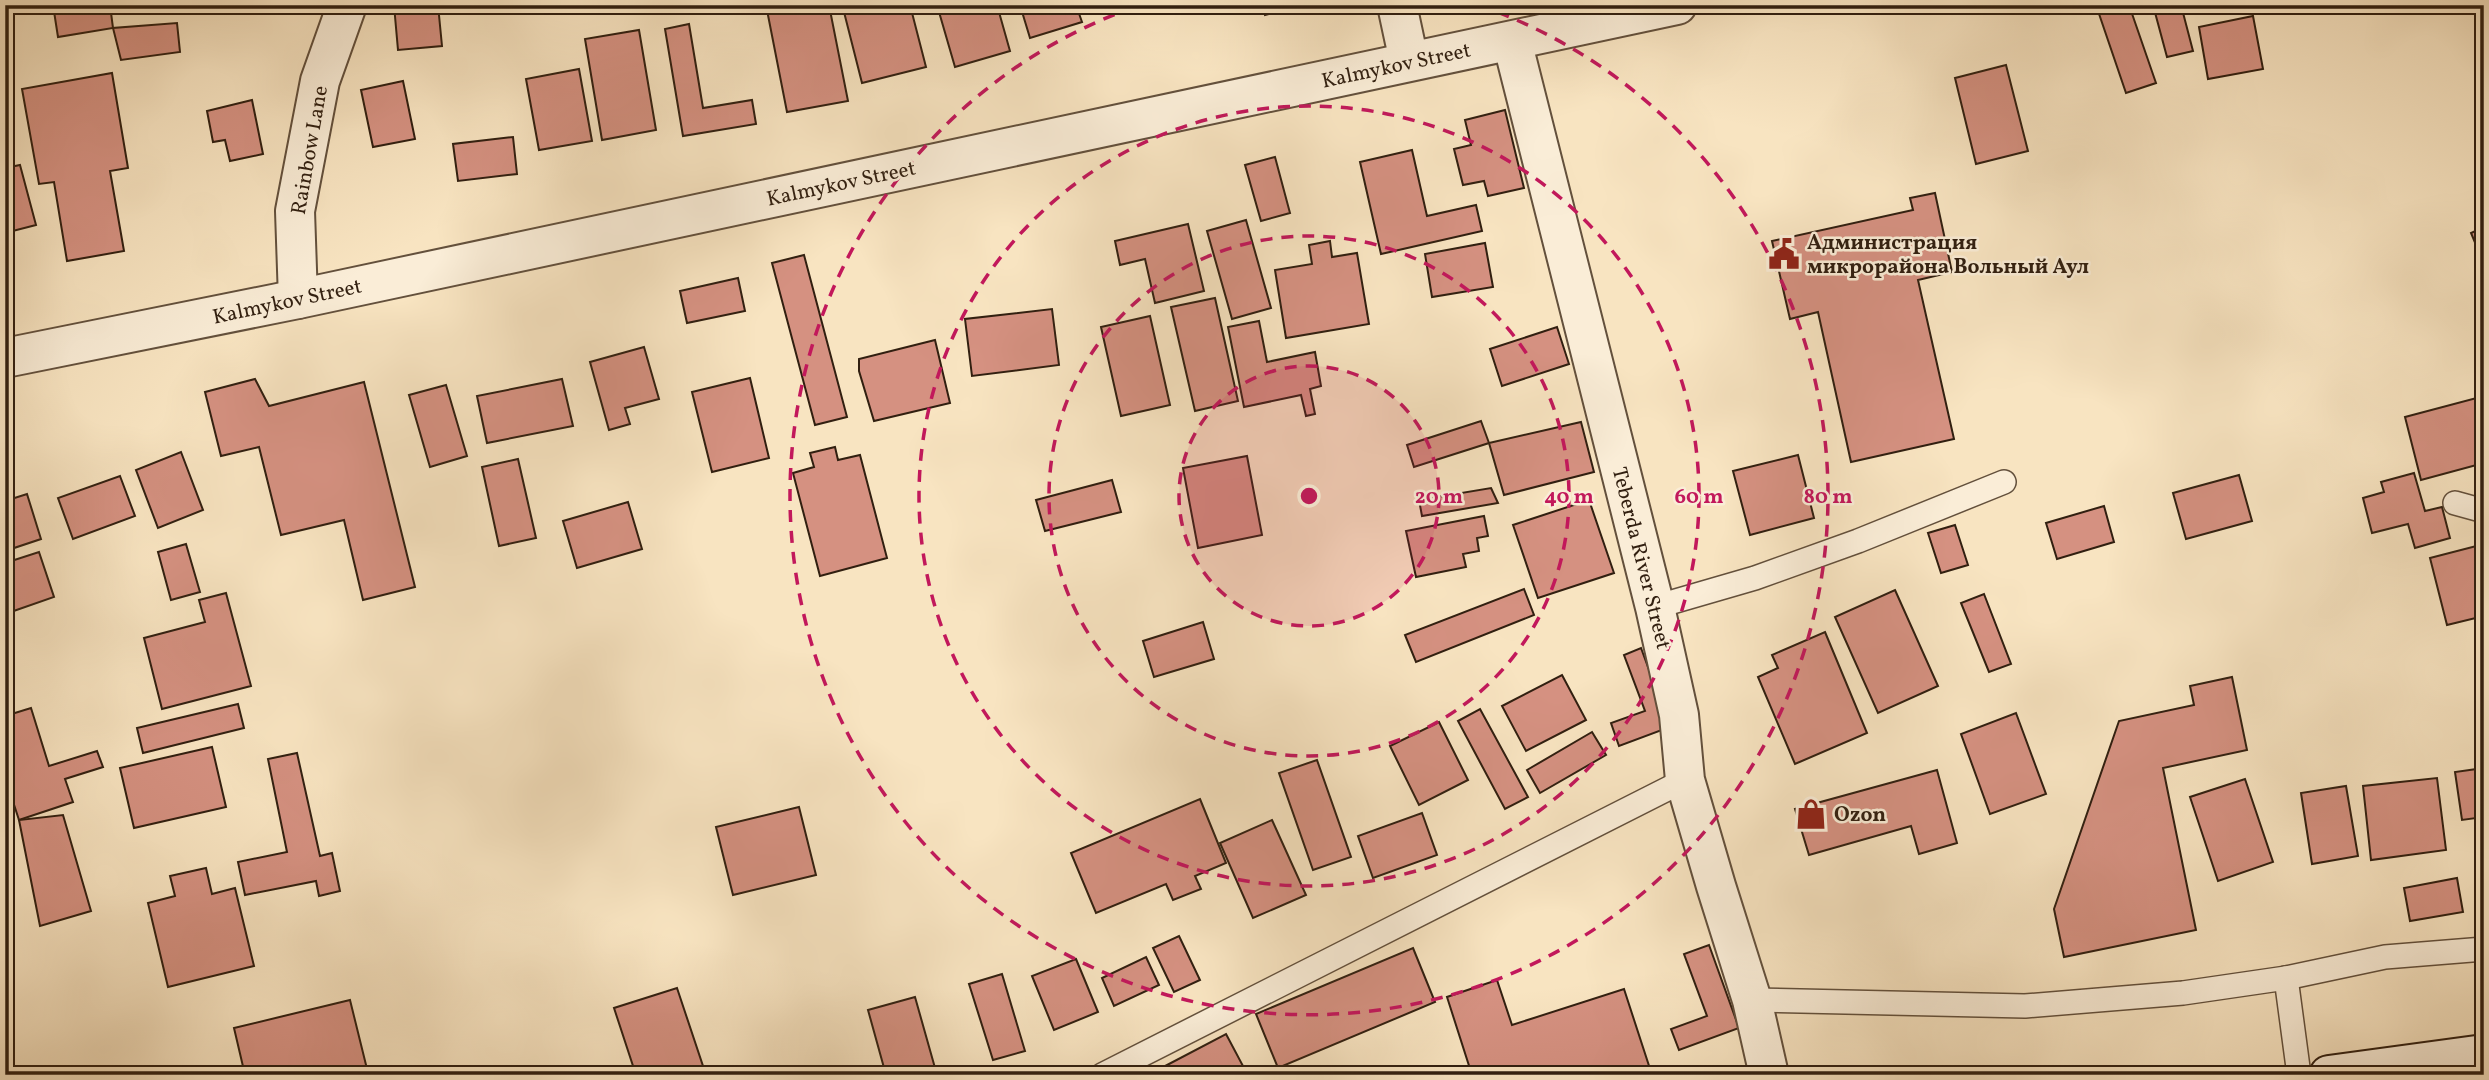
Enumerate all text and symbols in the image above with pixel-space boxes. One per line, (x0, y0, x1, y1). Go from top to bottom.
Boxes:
street label: Kalmykov Street (1319, 36, 1474, 96)
street label: Rainbow Lane (285, 83, 336, 217)
street label: Kalmykov Street (764, 154, 919, 214)
place label: Администрация микрорайона Вольный Аул (1807, 229, 2089, 282)
public building icon: Администрация микрорайона Вольный Аул (1767, 237, 1801, 271)
street label: Kalmykov Street (210, 272, 365, 332)
street label: Teberda River Street (1604, 464, 1677, 653)
text: 20 m (1415, 483, 1463, 512)
text: 40 m (1544, 483, 1594, 512)
text: 60 m (1675, 483, 1723, 512)
text: 80 m (1804, 483, 1852, 512)
centre of rings (1297, 484, 1321, 508)
shop icon: Ozon (1794, 797, 1828, 831)
place label: Ozon (1834, 801, 1886, 830)

